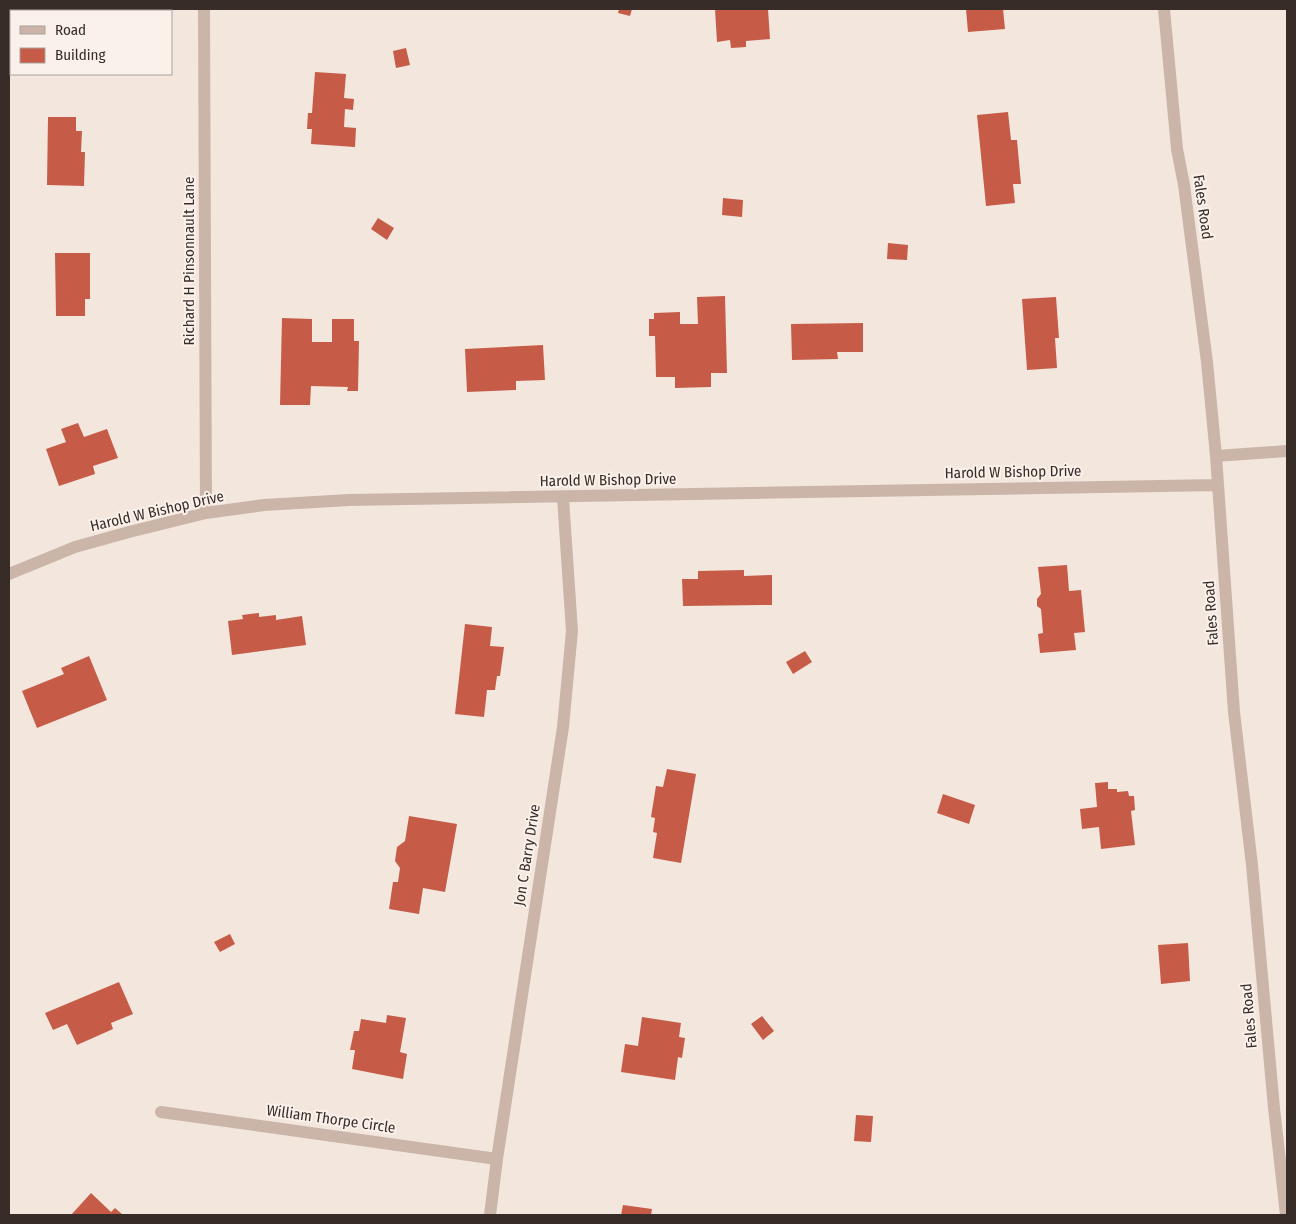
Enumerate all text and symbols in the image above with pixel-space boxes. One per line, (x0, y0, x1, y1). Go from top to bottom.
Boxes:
legend (10, 10, 172, 75)
text: Road (55, 21, 86, 39)
text: Building (55, 46, 106, 64)
street label: Fales Road (1190, 173, 1216, 241)
street label: Richard H Pinsonnault Lane (180, 176, 198, 346)
street label: Harold W Bishop Drive (944, 462, 1082, 482)
street label: Harold W Bishop Drive (539, 470, 677, 490)
street label: Harold W Bishop Drive (88, 487, 226, 535)
street label: Fales Road (1200, 580, 1222, 646)
street label: Jon C Barry Drive (510, 803, 544, 907)
street label: Fales Road (1237, 983, 1261, 1049)
street label: William Thorpe Circle (265, 1101, 397, 1137)

